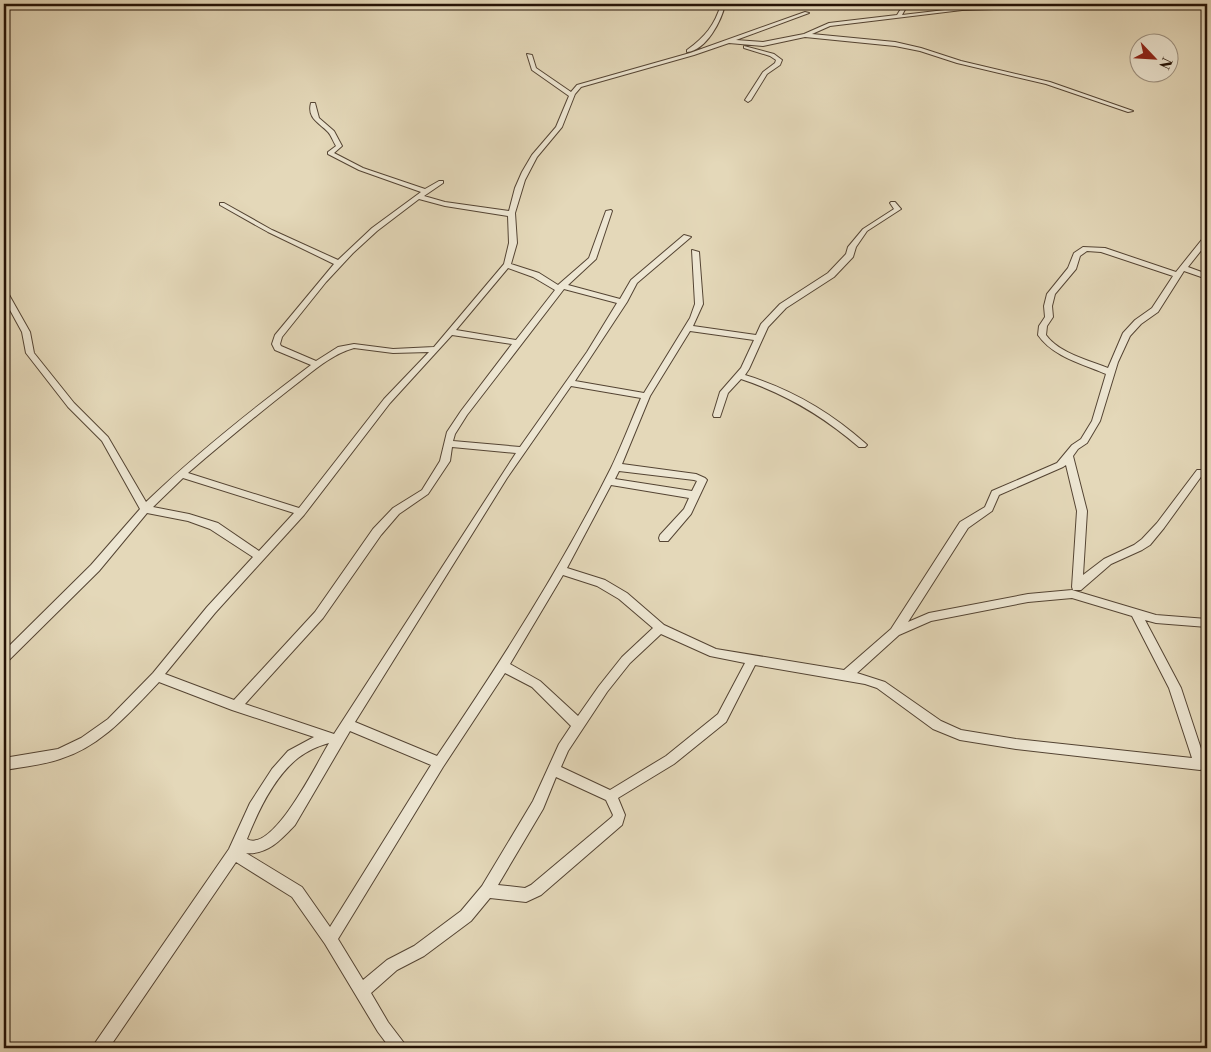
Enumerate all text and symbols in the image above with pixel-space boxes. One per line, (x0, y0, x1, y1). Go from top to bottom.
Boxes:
north arrow (1128, 32, 1178, 82)
text: N (1154, 54, 1175, 72)

